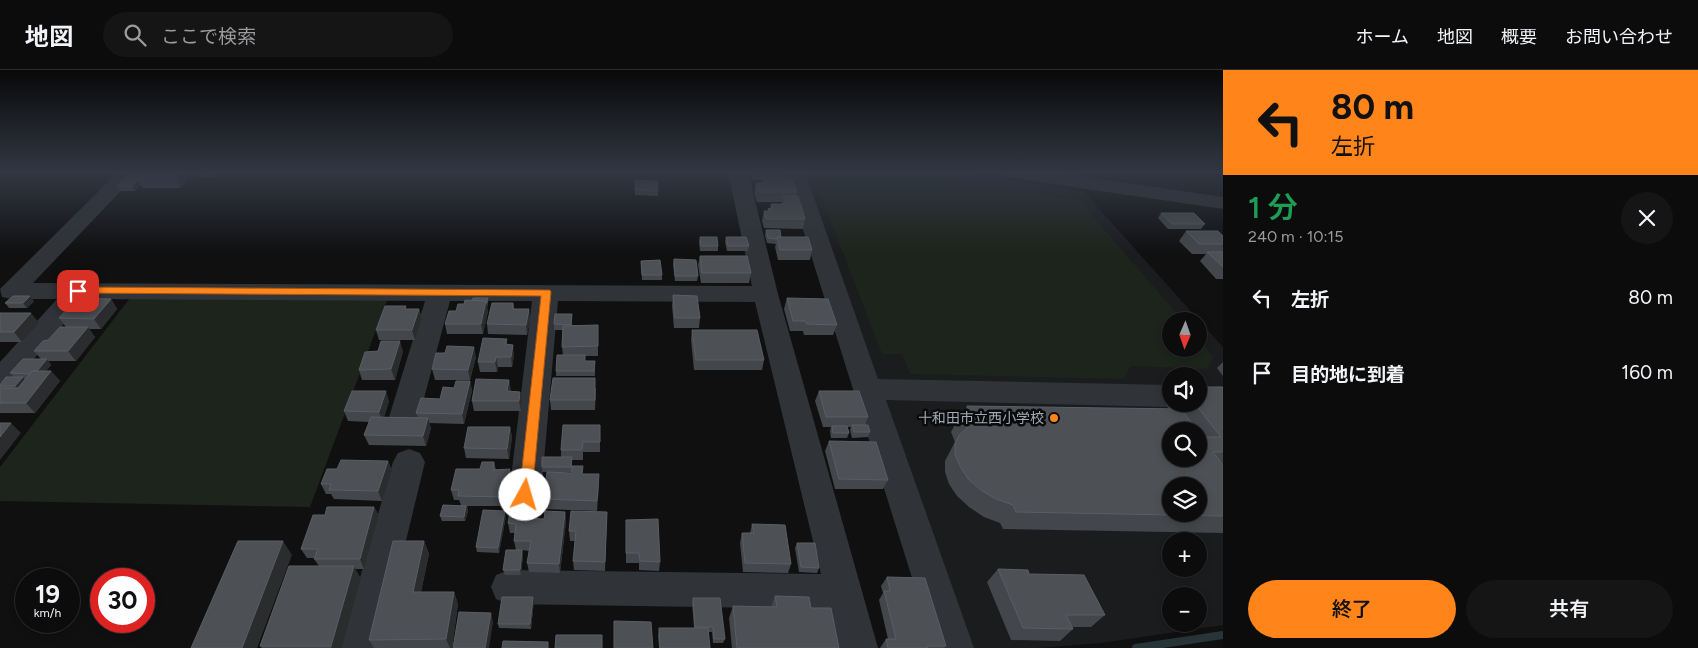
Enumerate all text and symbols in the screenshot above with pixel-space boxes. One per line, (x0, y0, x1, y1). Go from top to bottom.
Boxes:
search box (103, 12, 453, 57)
icon: search (121, 21, 149, 49)
text: 地図 (25, 22, 73, 51)
text: ここで検索 (161, 25, 256, 48)
text: ホーム (1356, 26, 1409, 48)
text: 地図 (1437, 26, 1473, 48)
text: 概要 (1501, 26, 1537, 48)
text: お問い合わせ (1565, 26, 1673, 48)
text: 80 m (1331, 86, 1414, 128)
icon: left (1248, 90, 1313, 155)
text: 左折 (1331, 133, 1375, 160)
text: 1 分 (1248, 189, 1298, 226)
button: close (1621, 192, 1673, 244)
text: 240 m · 10:15 (1248, 227, 1343, 246)
pin (57, 270, 99, 312)
icon: arrive (64, 277, 92, 305)
icon: left (1248, 284, 1276, 312)
text: 80 m (1628, 286, 1673, 309)
text: 左折 (1291, 288, 1329, 311)
north arrow (1162, 312, 1208, 358)
map controls (1162, 312, 1207, 632)
icon: arrive (1248, 359, 1276, 387)
text: 160 m (1621, 361, 1673, 384)
text: 目的地に到着 (1291, 363, 1405, 386)
button: sound (1162, 367, 1207, 412)
place label: 十和田市立西小学校 (918, 410, 1044, 427)
marker: 十和田市立西小学校 (1048, 412, 1060, 424)
button: search (1162, 422, 1207, 467)
position arrow (498, 468, 550, 520)
button: layers (1162, 477, 1207, 522)
button: + (1162, 532, 1207, 577)
speed limit sign: 30 (90, 568, 155, 633)
text: 19 (35, 579, 60, 609)
button: 終了 (1248, 580, 1456, 638)
button: 共有 (1466, 580, 1673, 638)
button: − (1162, 587, 1207, 632)
text: km/h (34, 606, 61, 620)

